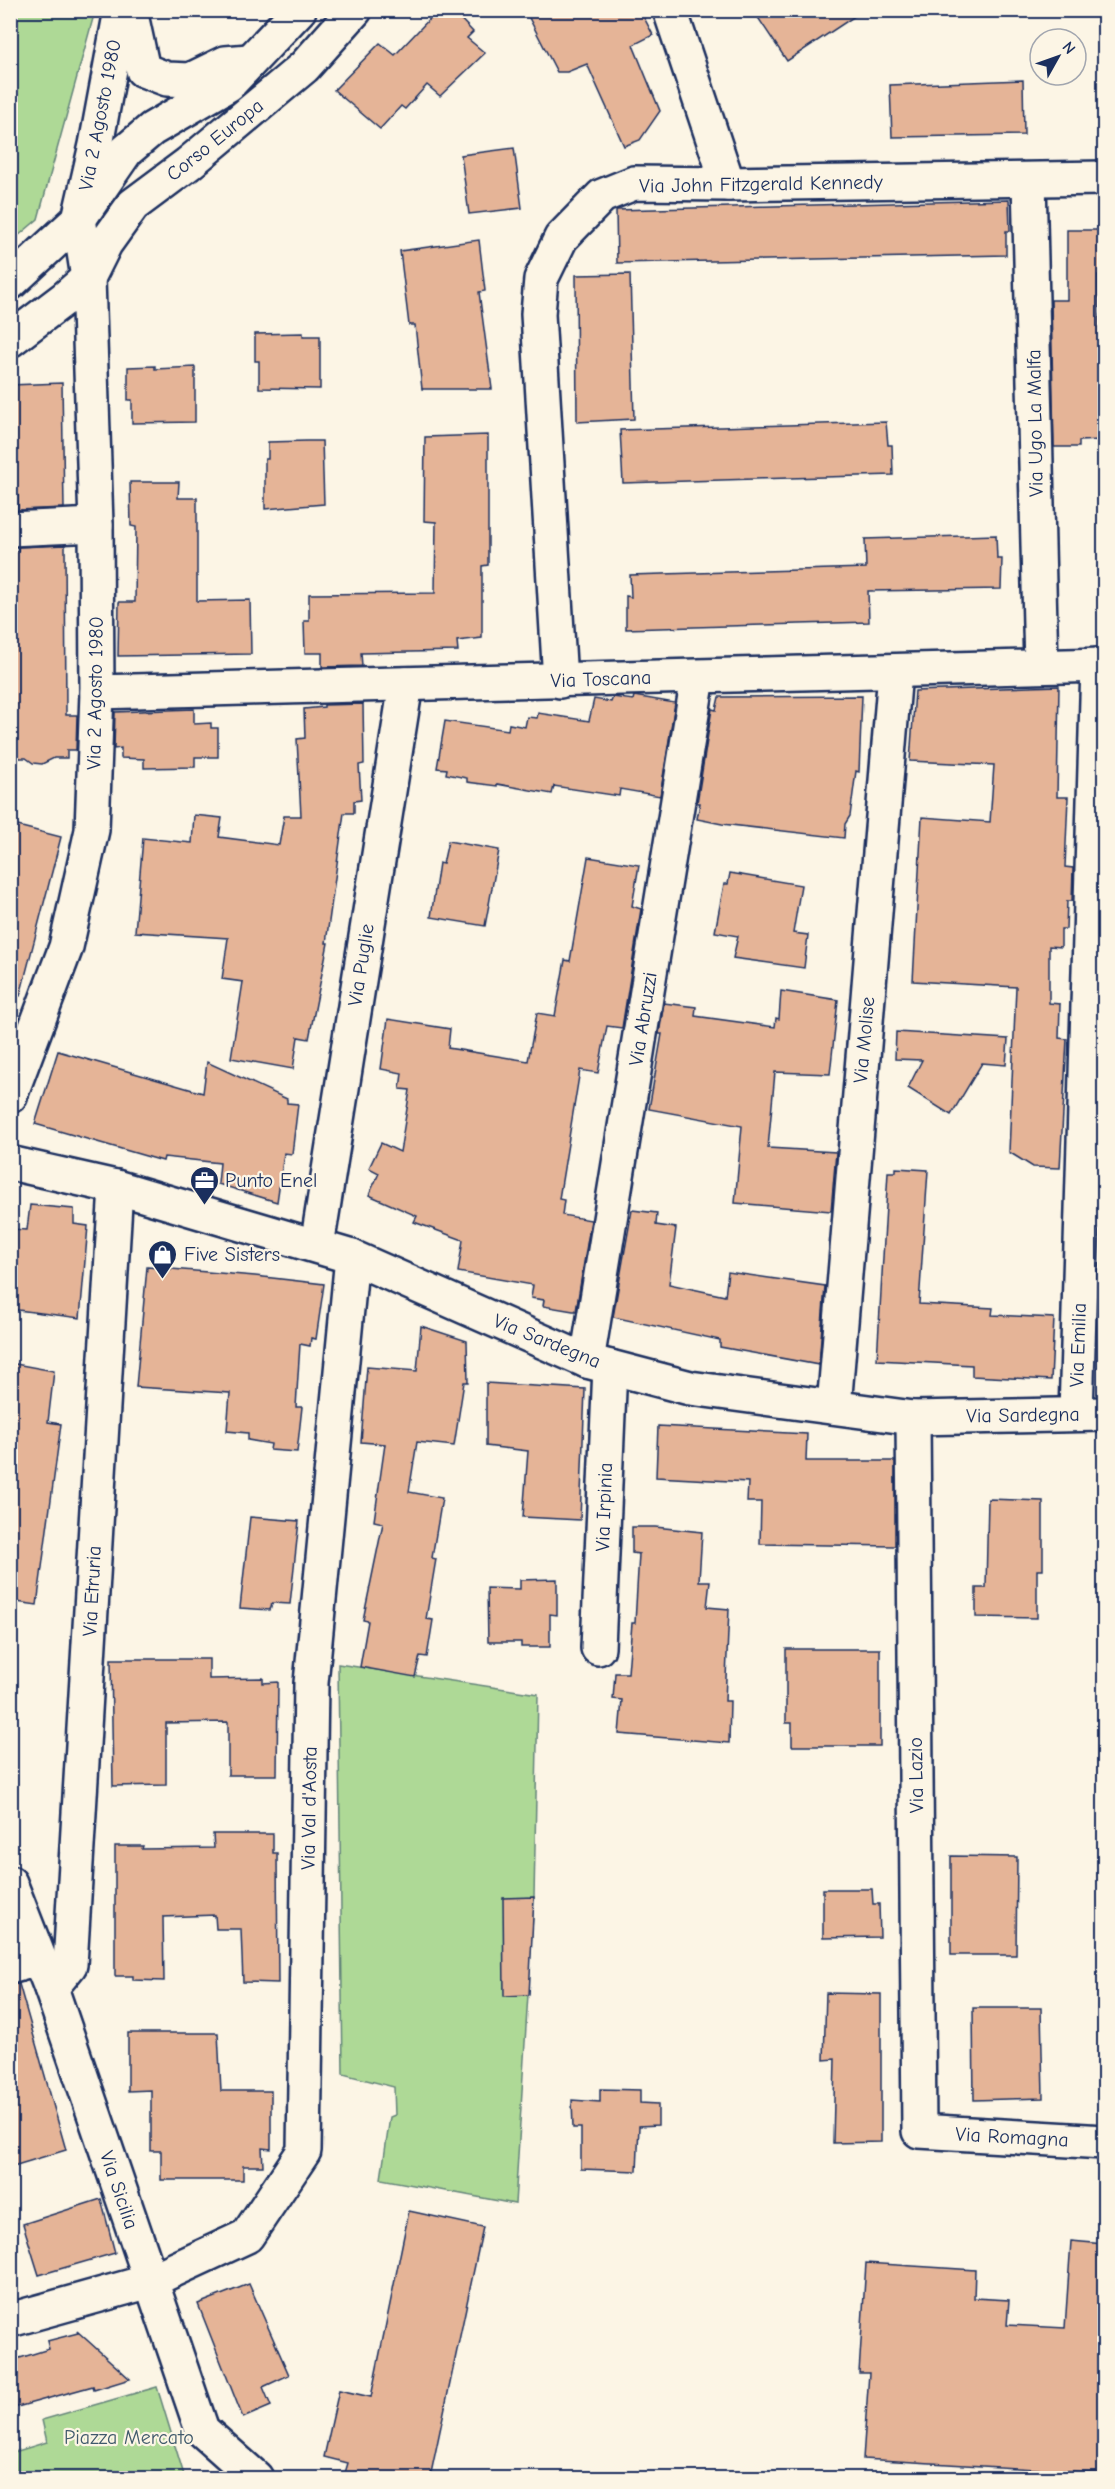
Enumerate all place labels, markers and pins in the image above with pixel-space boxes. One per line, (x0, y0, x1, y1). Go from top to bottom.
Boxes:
office icon: Punto Enel (188, 1164, 220, 1206)
place label: Punto Enel (225, 1169, 317, 1192)
shop icon: Five Sisters (147, 1238, 179, 1280)
place label: Five Sisters (184, 1243, 280, 1266)

